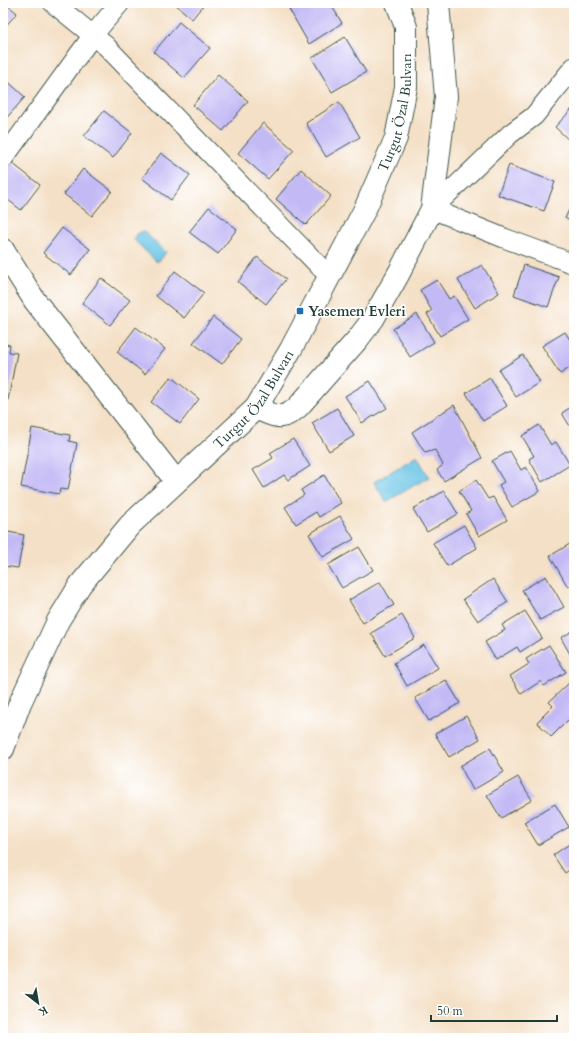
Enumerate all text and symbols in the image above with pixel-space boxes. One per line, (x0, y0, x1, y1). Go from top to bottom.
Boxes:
street label: Turgut Özal Bulvarı (373, 53, 416, 175)
place label: Yasemen Evleri (308, 302, 406, 321)
marker: Yasemen Evleri (295, 306, 305, 316)
street label: Turgut Özal Bulvarı (209, 346, 298, 453)
north arrow (18, 983, 58, 1023)
scale bar (431, 997, 557, 1023)
text: K (35, 1002, 51, 1020)
text: 50 m (437, 1003, 464, 1019)

